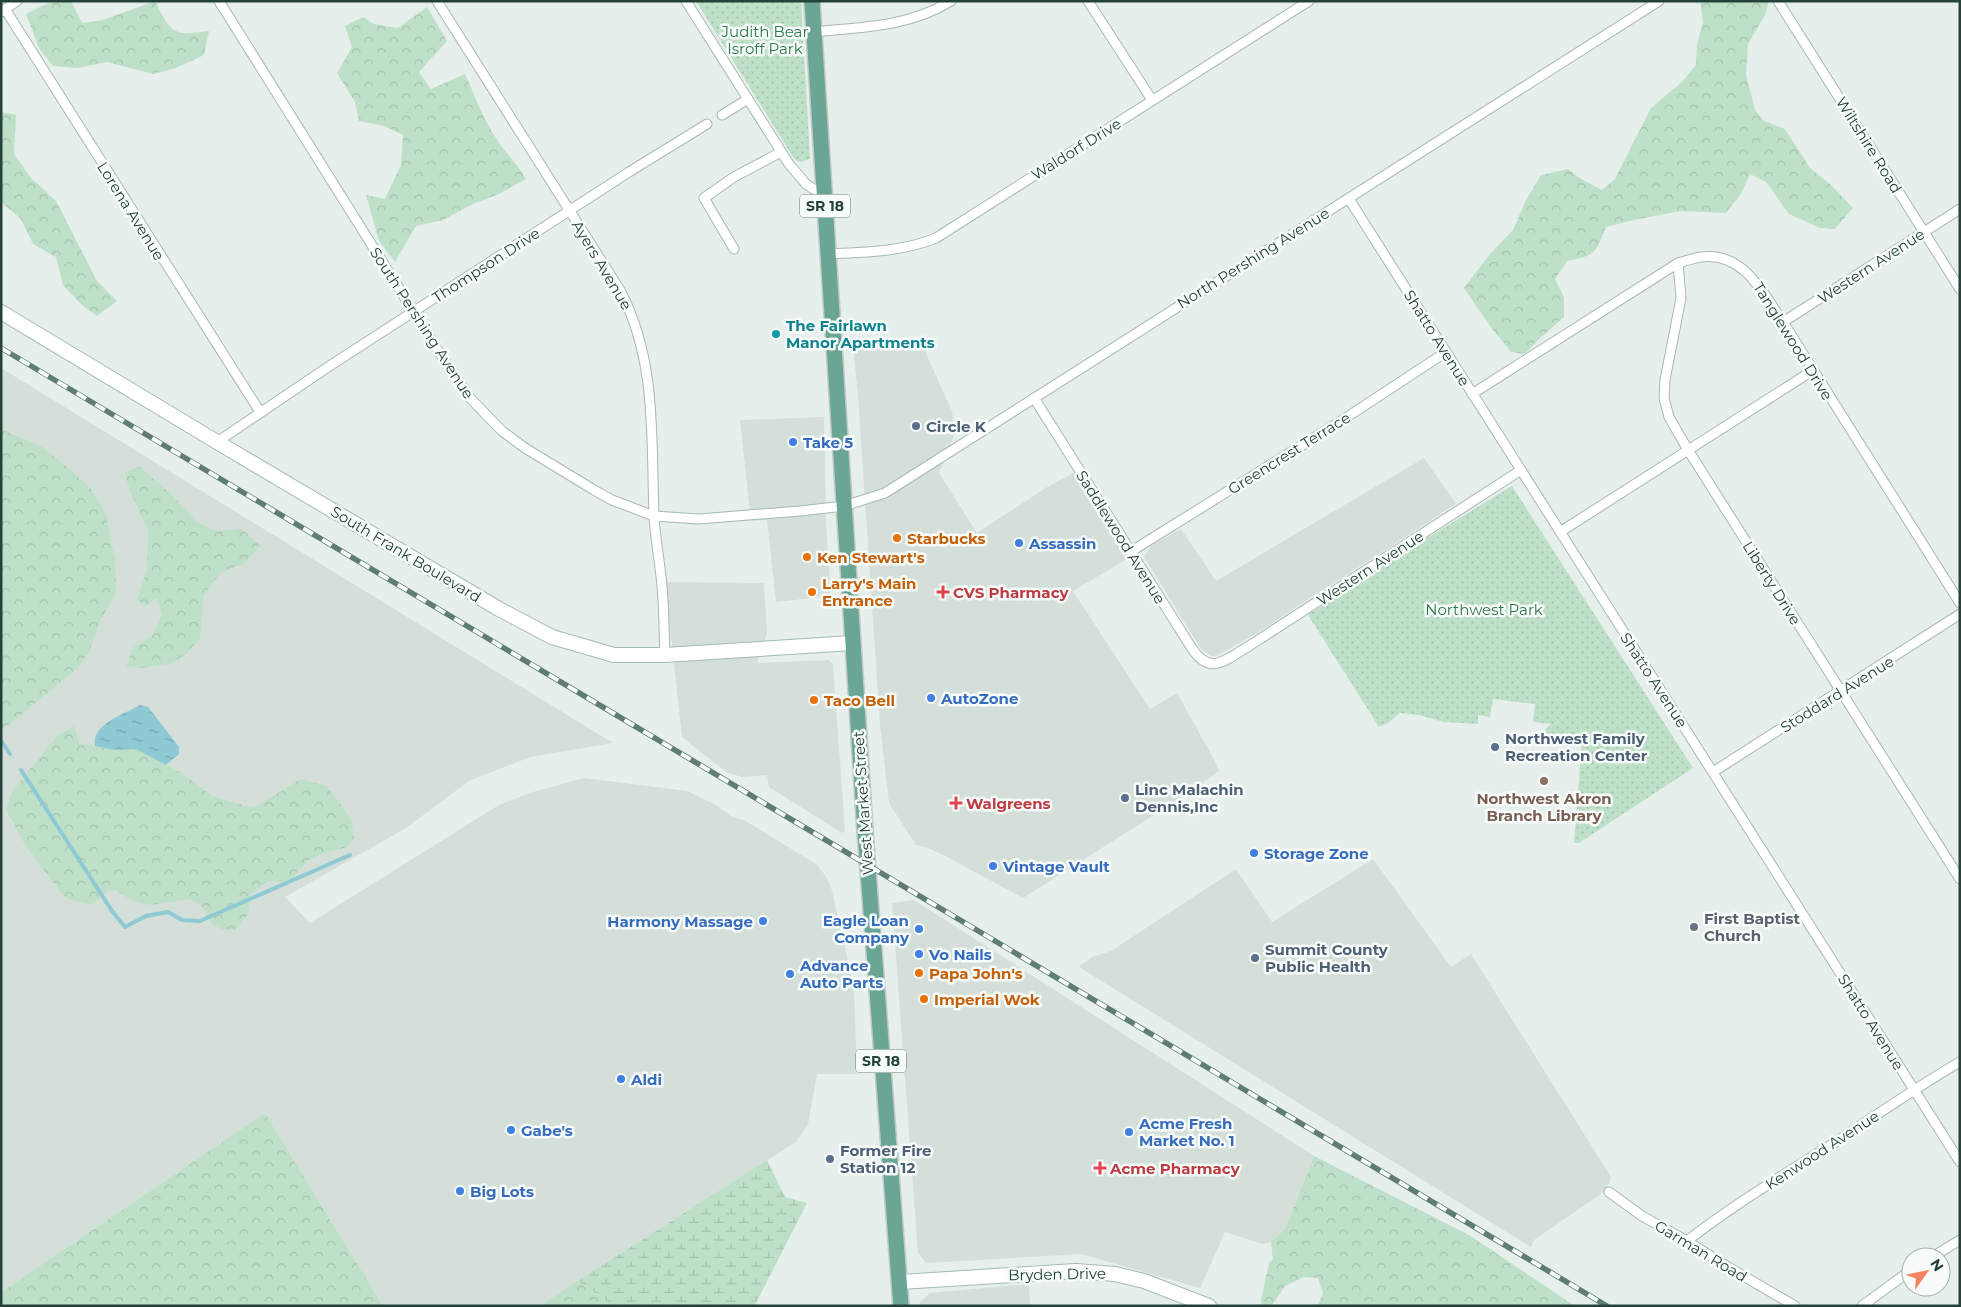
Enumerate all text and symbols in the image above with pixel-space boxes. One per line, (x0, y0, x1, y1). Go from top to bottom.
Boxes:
park label: Judith Bear Isroff Park (721, 22, 808, 58)
street label: Wiltshire Road (1832, 93, 1906, 197)
street label: Waldorf Drive (1027, 114, 1125, 184)
street label: Lorena Avenue (93, 158, 169, 264)
road number: SR 18 (800, 195, 850, 218)
street label: North Pershing Avenue (1173, 203, 1333, 313)
street label: Ayers Avenue (568, 217, 636, 313)
street label: Thompson Drive (429, 223, 543, 307)
street label: Western Avenue (1814, 224, 1928, 308)
street label: South Pershing Avenue (366, 244, 478, 402)
street label: Tanglewood Drive (1749, 278, 1837, 404)
street label: Shatto Avenue (1400, 286, 1474, 390)
place label: The Fairlawn Manor Apartments (786, 316, 935, 352)
marker: The Fairlawn Manor Apartments (770, 328, 782, 340)
street label: Greencrest Terrace (1224, 408, 1354, 498)
place label: Circle K (926, 417, 987, 436)
marker: Circle K (910, 420, 922, 432)
place label: Take 5 (803, 433, 853, 452)
marker: Take 5 (787, 436, 799, 448)
street label: Saddlewood Avenue (1072, 467, 1170, 607)
street label: South Frank Boulevard (327, 502, 485, 606)
street label: Western Avenue (1313, 526, 1427, 610)
place label: Starbucks (907, 529, 986, 548)
marker: Starbucks (891, 532, 903, 544)
place label: Assassin (1028, 534, 1096, 553)
marker: Assassin (1013, 537, 1025, 549)
street label: Liberty Drive (1739, 538, 1805, 628)
place label: Ken Stewart's (817, 548, 925, 567)
marker: Ken Stewart's (801, 551, 813, 563)
place label: Larry's Main Entrance (822, 574, 916, 610)
place label: CVS Pharmacy (953, 583, 1070, 602)
marker: Larry's Main Entrance (806, 586, 818, 598)
marker: CVS Pharmacy (937, 586, 949, 598)
park label: Northwest Park (1425, 600, 1543, 619)
street label: Shatto Avenue (1616, 629, 1692, 731)
street label: Stoddard Avenue (1777, 651, 1897, 737)
place label: AutoZone (940, 689, 1018, 708)
place label: Taco Bell (824, 691, 895, 710)
marker: AutoZone (925, 692, 937, 704)
marker: Taco Bell (808, 694, 820, 706)
place label: Northwest Family Recreation Center (1505, 729, 1648, 765)
street label: West Market Street (848, 730, 878, 876)
marker: Northwest Family Recreation Center (1489, 741, 1501, 753)
marker: Northwest Akron Branch Library (1538, 775, 1550, 787)
place label: Linc Malachin Dennis,Inc (1135, 780, 1244, 816)
place label: Northwest Akron Branch Library (1476, 789, 1612, 825)
marker: Linc Malachin Dennis,Inc (1119, 792, 1131, 804)
place label: Walgreens (966, 794, 1051, 813)
marker: Walgreens (950, 797, 962, 809)
place label: Storage Zone (1264, 844, 1369, 863)
marker: Storage Zone (1248, 847, 1260, 859)
place label: Vintage Vault (1002, 857, 1110, 876)
marker: Vintage Vault (987, 860, 999, 872)
place label: First Baptist Church (1704, 909, 1800, 945)
place label: Eagle Loan Company (823, 911, 910, 947)
place label: Harmony Massage (607, 912, 753, 931)
marker: Harmony Massage (757, 915, 769, 927)
marker: First Baptist Church (1688, 921, 1700, 933)
marker: Eagle Loan Company (913, 923, 925, 935)
place label: Summit County Public Health (1265, 940, 1389, 976)
place label: Vo Nails (928, 945, 992, 964)
marker: Vo Nails (913, 948, 925, 960)
marker: Summit County Public Health (1249, 952, 1261, 964)
place label: Advance Auto Parts (799, 956, 883, 992)
place label: Papa John's (929, 964, 1023, 983)
marker: Papa John's (913, 967, 925, 979)
marker: Advance Auto Parts (784, 968, 796, 980)
street label: Shatto Avenue (1834, 970, 1908, 1074)
place label: Imperial Wok (934, 990, 1040, 1009)
marker: Imperial Wok (918, 993, 930, 1005)
road number: SR 18 (856, 1050, 906, 1072)
place label: Aldi (630, 1070, 662, 1089)
marker: Aldi (615, 1073, 627, 1085)
street label: Kenwood Avenue (1762, 1106, 1882, 1194)
place label: Acme Fresh Market No. 1 (1138, 1114, 1235, 1150)
place label: Gabe's (521, 1121, 573, 1140)
marker: Gabe's (505, 1124, 517, 1136)
marker: Acme Fresh Market No. 1 (1123, 1126, 1135, 1138)
place label: Former Fire Station 12 (840, 1141, 932, 1177)
marker: Former Fire Station 12 (824, 1153, 836, 1165)
place label: Acme Pharmacy (1109, 1159, 1241, 1178)
marker: Acme Pharmacy (1094, 1162, 1106, 1174)
place label: Big Lots (470, 1182, 534, 1201)
marker: Big Lots (454, 1185, 466, 1197)
street label: Garman Road (1651, 1216, 1751, 1286)
north arrow (1901, 1247, 1951, 1297)
text: N (1926, 1255, 1948, 1275)
street label: Bryden Drive (1008, 1264, 1106, 1284)

